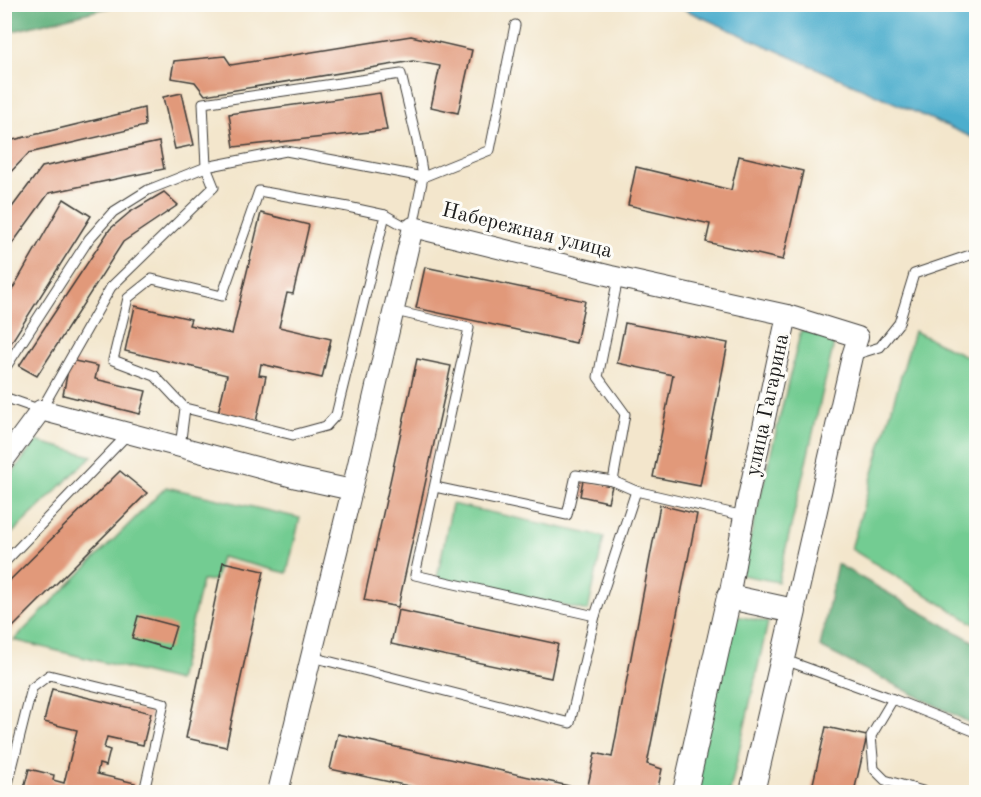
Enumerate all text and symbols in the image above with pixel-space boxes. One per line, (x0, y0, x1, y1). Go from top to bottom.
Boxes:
street label: Набережная улица (440, 200, 614, 262)
street label: улица Гагарина (743, 332, 793, 478)

